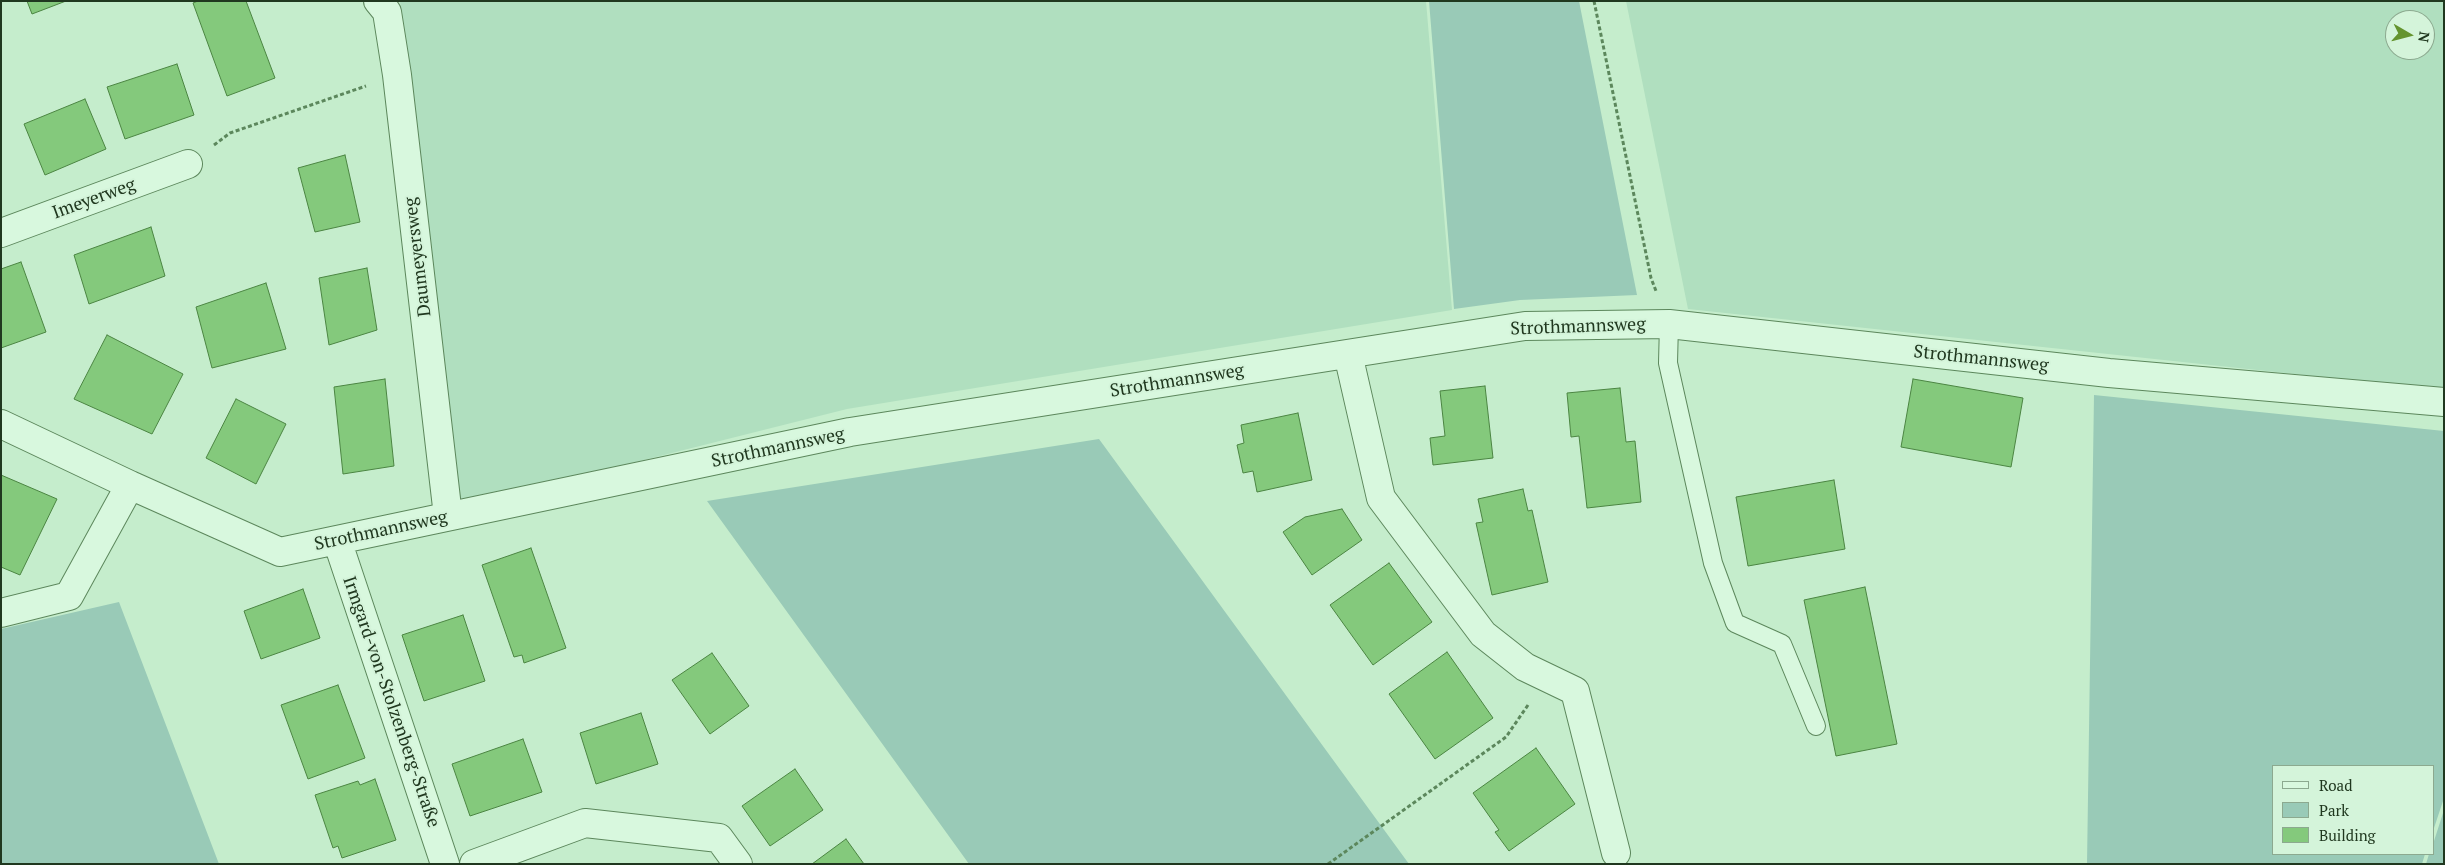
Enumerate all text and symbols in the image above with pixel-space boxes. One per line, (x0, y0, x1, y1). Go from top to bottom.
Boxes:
north arrow (2385, 10, 2435, 60)
text: N (2414, 30, 2435, 44)
street label: Imeyerweg (49, 174, 139, 224)
street label: Daumeyersweg (400, 196, 436, 318)
street label: Strothmannsweg (1510, 314, 1646, 340)
street label: Strothmannsweg (1913, 341, 2049, 377)
street label: Strothmannsweg (1108, 360, 1246, 402)
street label: Strothmannsweg (710, 423, 846, 473)
street label: Strothmannsweg (313, 506, 449, 556)
street label: Irmgard-von-Stolzenberg-Straße (338, 573, 444, 831)
legend (2272, 765, 2435, 855)
text: Road (2319, 775, 2352, 795)
text: Park (2319, 800, 2349, 820)
text: Building (2319, 825, 2376, 845)

